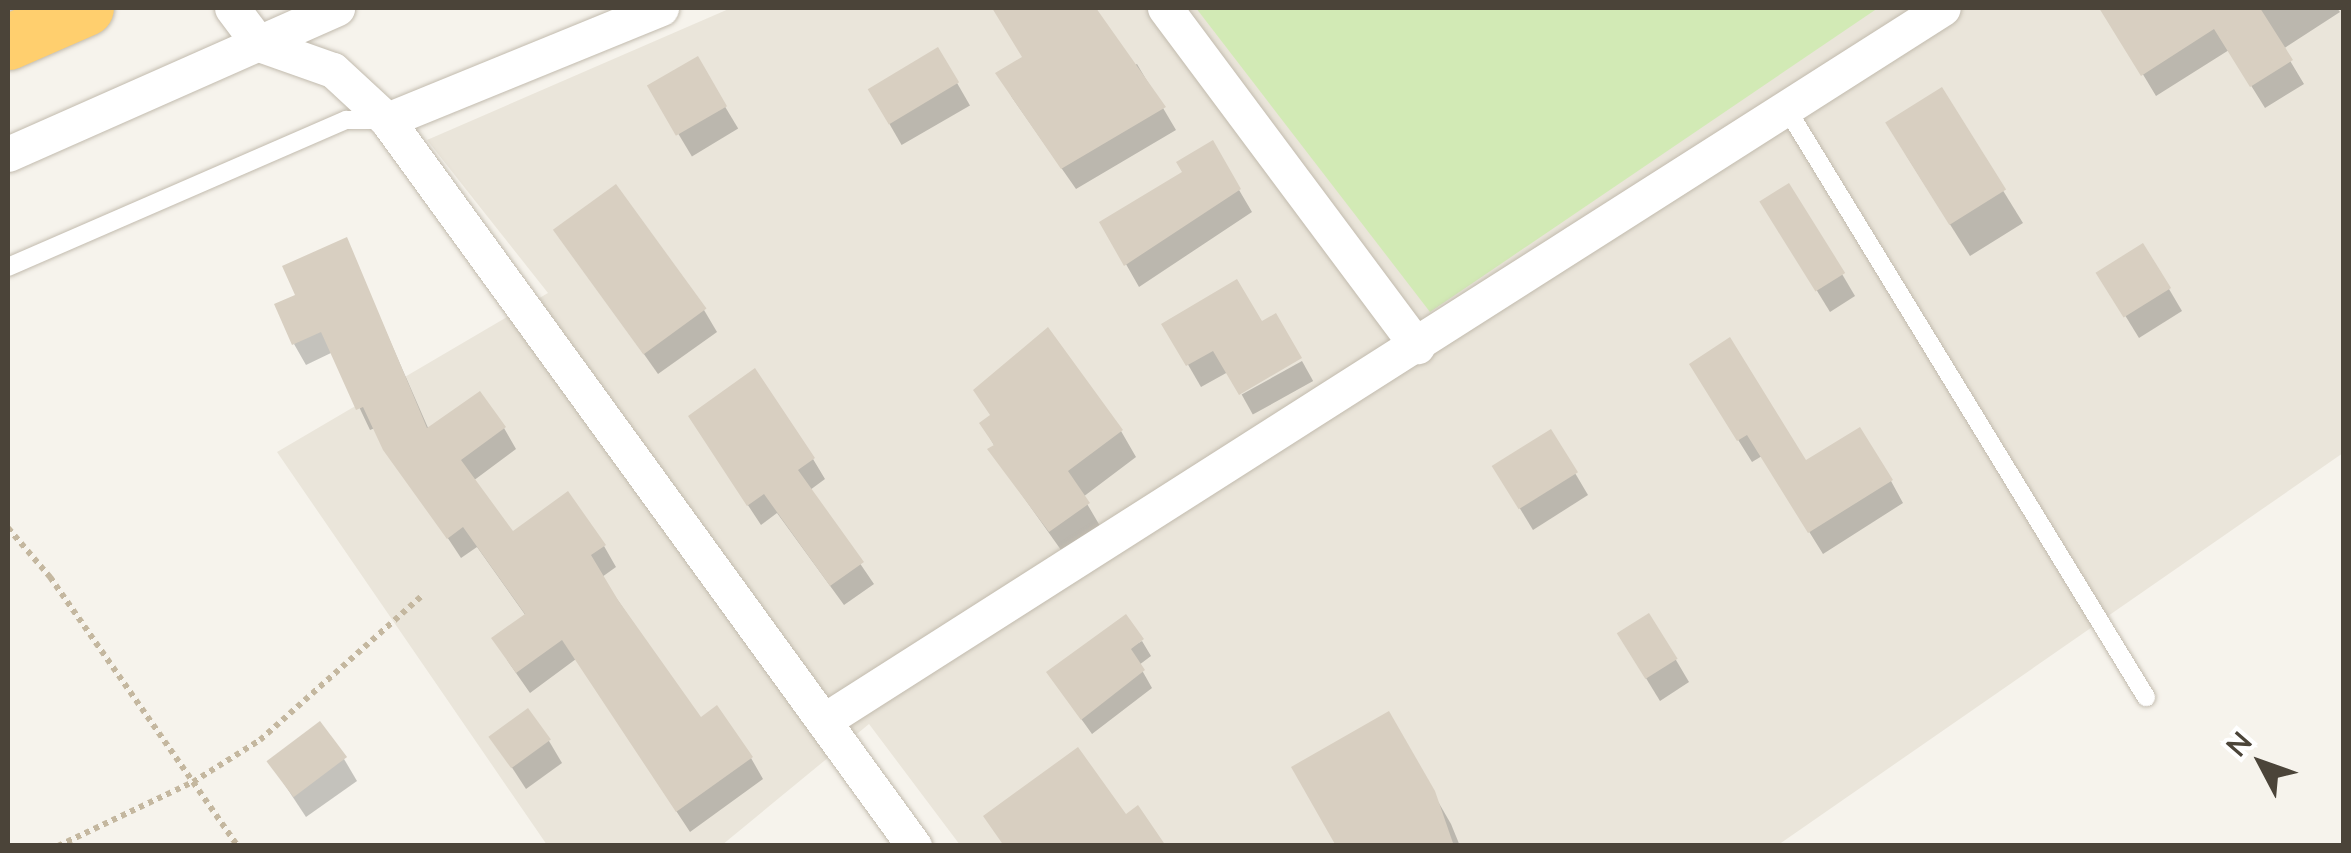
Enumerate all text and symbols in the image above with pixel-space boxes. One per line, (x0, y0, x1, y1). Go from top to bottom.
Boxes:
north arrow (2211, 713, 2311, 813)
text: N (2218, 724, 2258, 763)

